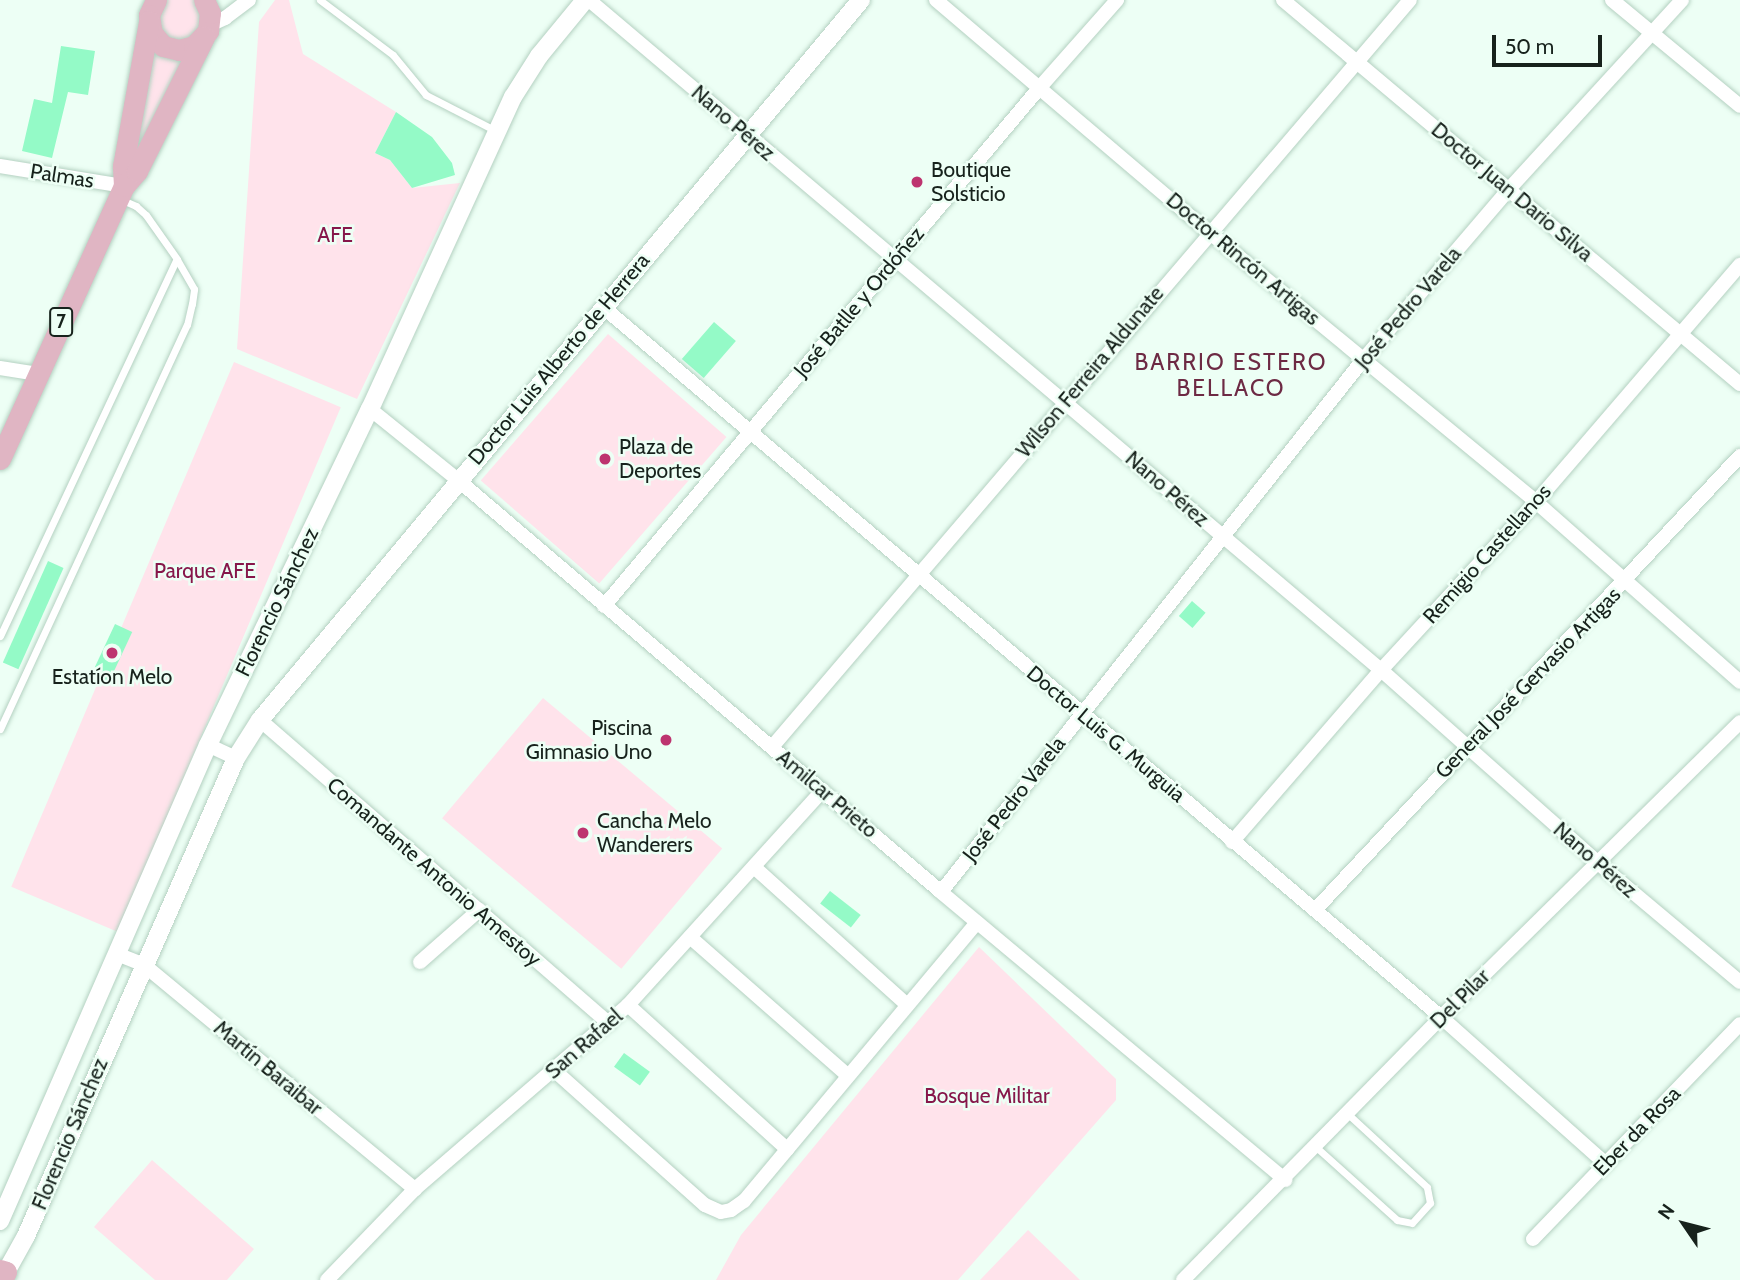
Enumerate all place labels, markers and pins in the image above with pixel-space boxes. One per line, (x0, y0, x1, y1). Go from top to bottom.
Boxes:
place label: Boutique Solsticio (931, 157, 1011, 207)
marker: Boutique Solsticio (909, 174, 925, 190)
place label: Plaza de Deportes (619, 434, 701, 484)
marker: Plaza de Deportes (597, 451, 613, 467)
marker: Estatíon Melo (104, 645, 120, 661)
place label: Estatíon Melo (52, 664, 172, 690)
place label: Piscina Gimnasio Uno (526, 715, 652, 765)
marker: Piscina Gimnasio Uno (658, 732, 674, 748)
place label: Cancha Melo Wanderers (597, 808, 711, 858)
marker: Cancha Melo Wanderers (575, 825, 591, 841)

